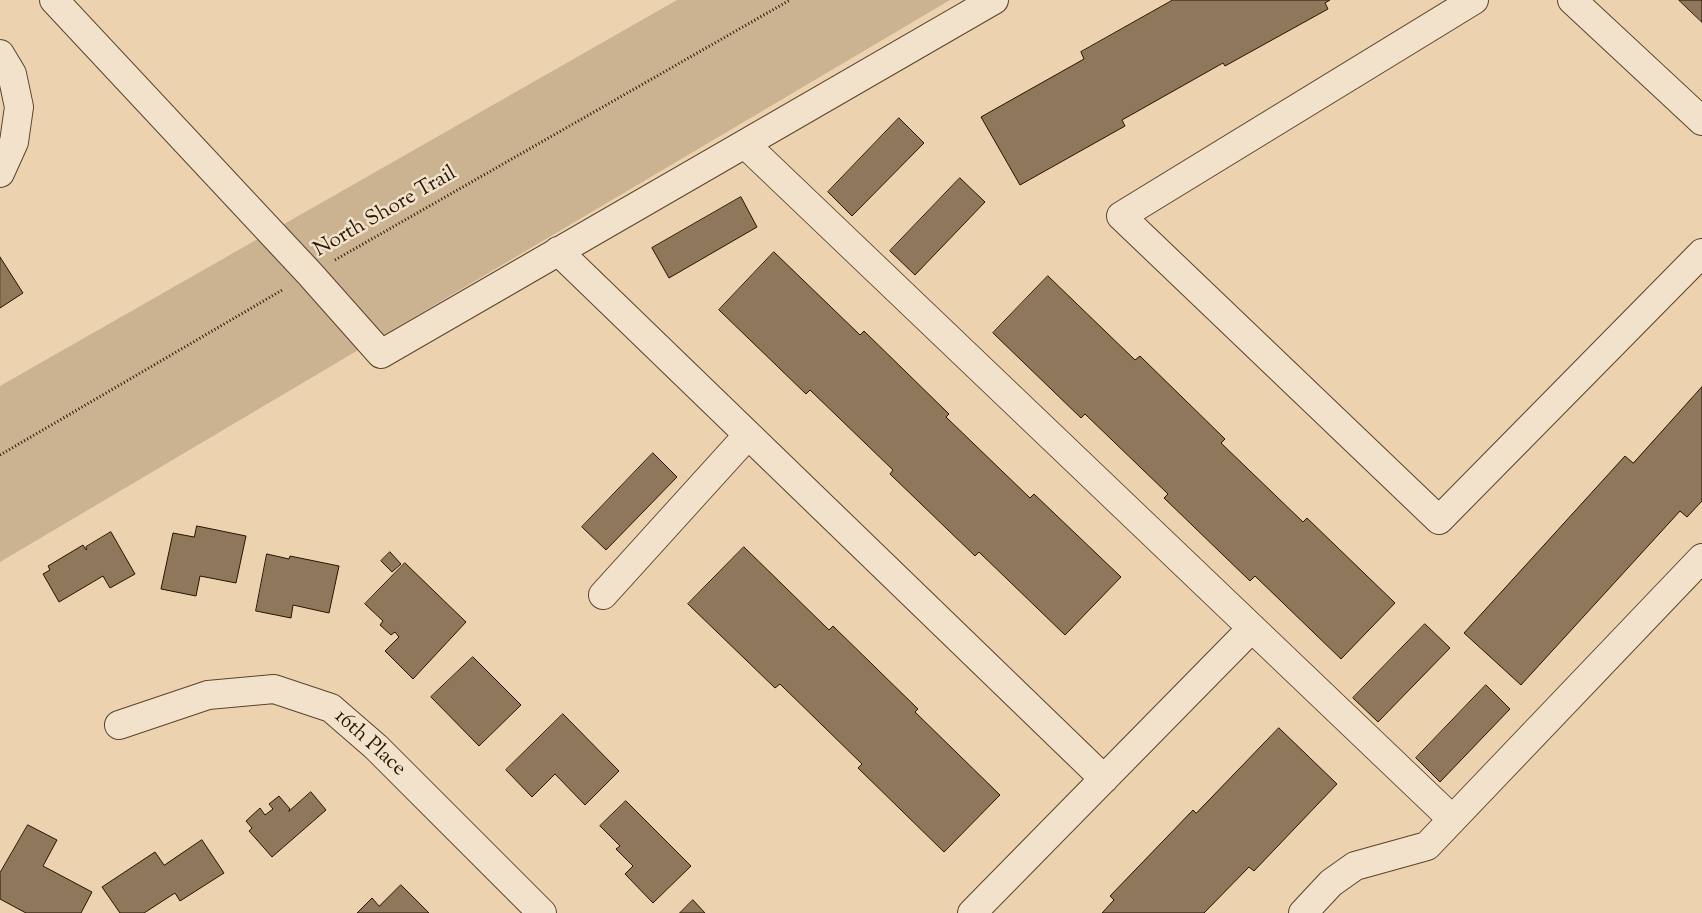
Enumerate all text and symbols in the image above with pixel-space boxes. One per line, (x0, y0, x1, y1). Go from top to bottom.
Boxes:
street label: North Shore Trail (310, 162, 462, 264)
street label: 16th Place (328, 705, 410, 783)

